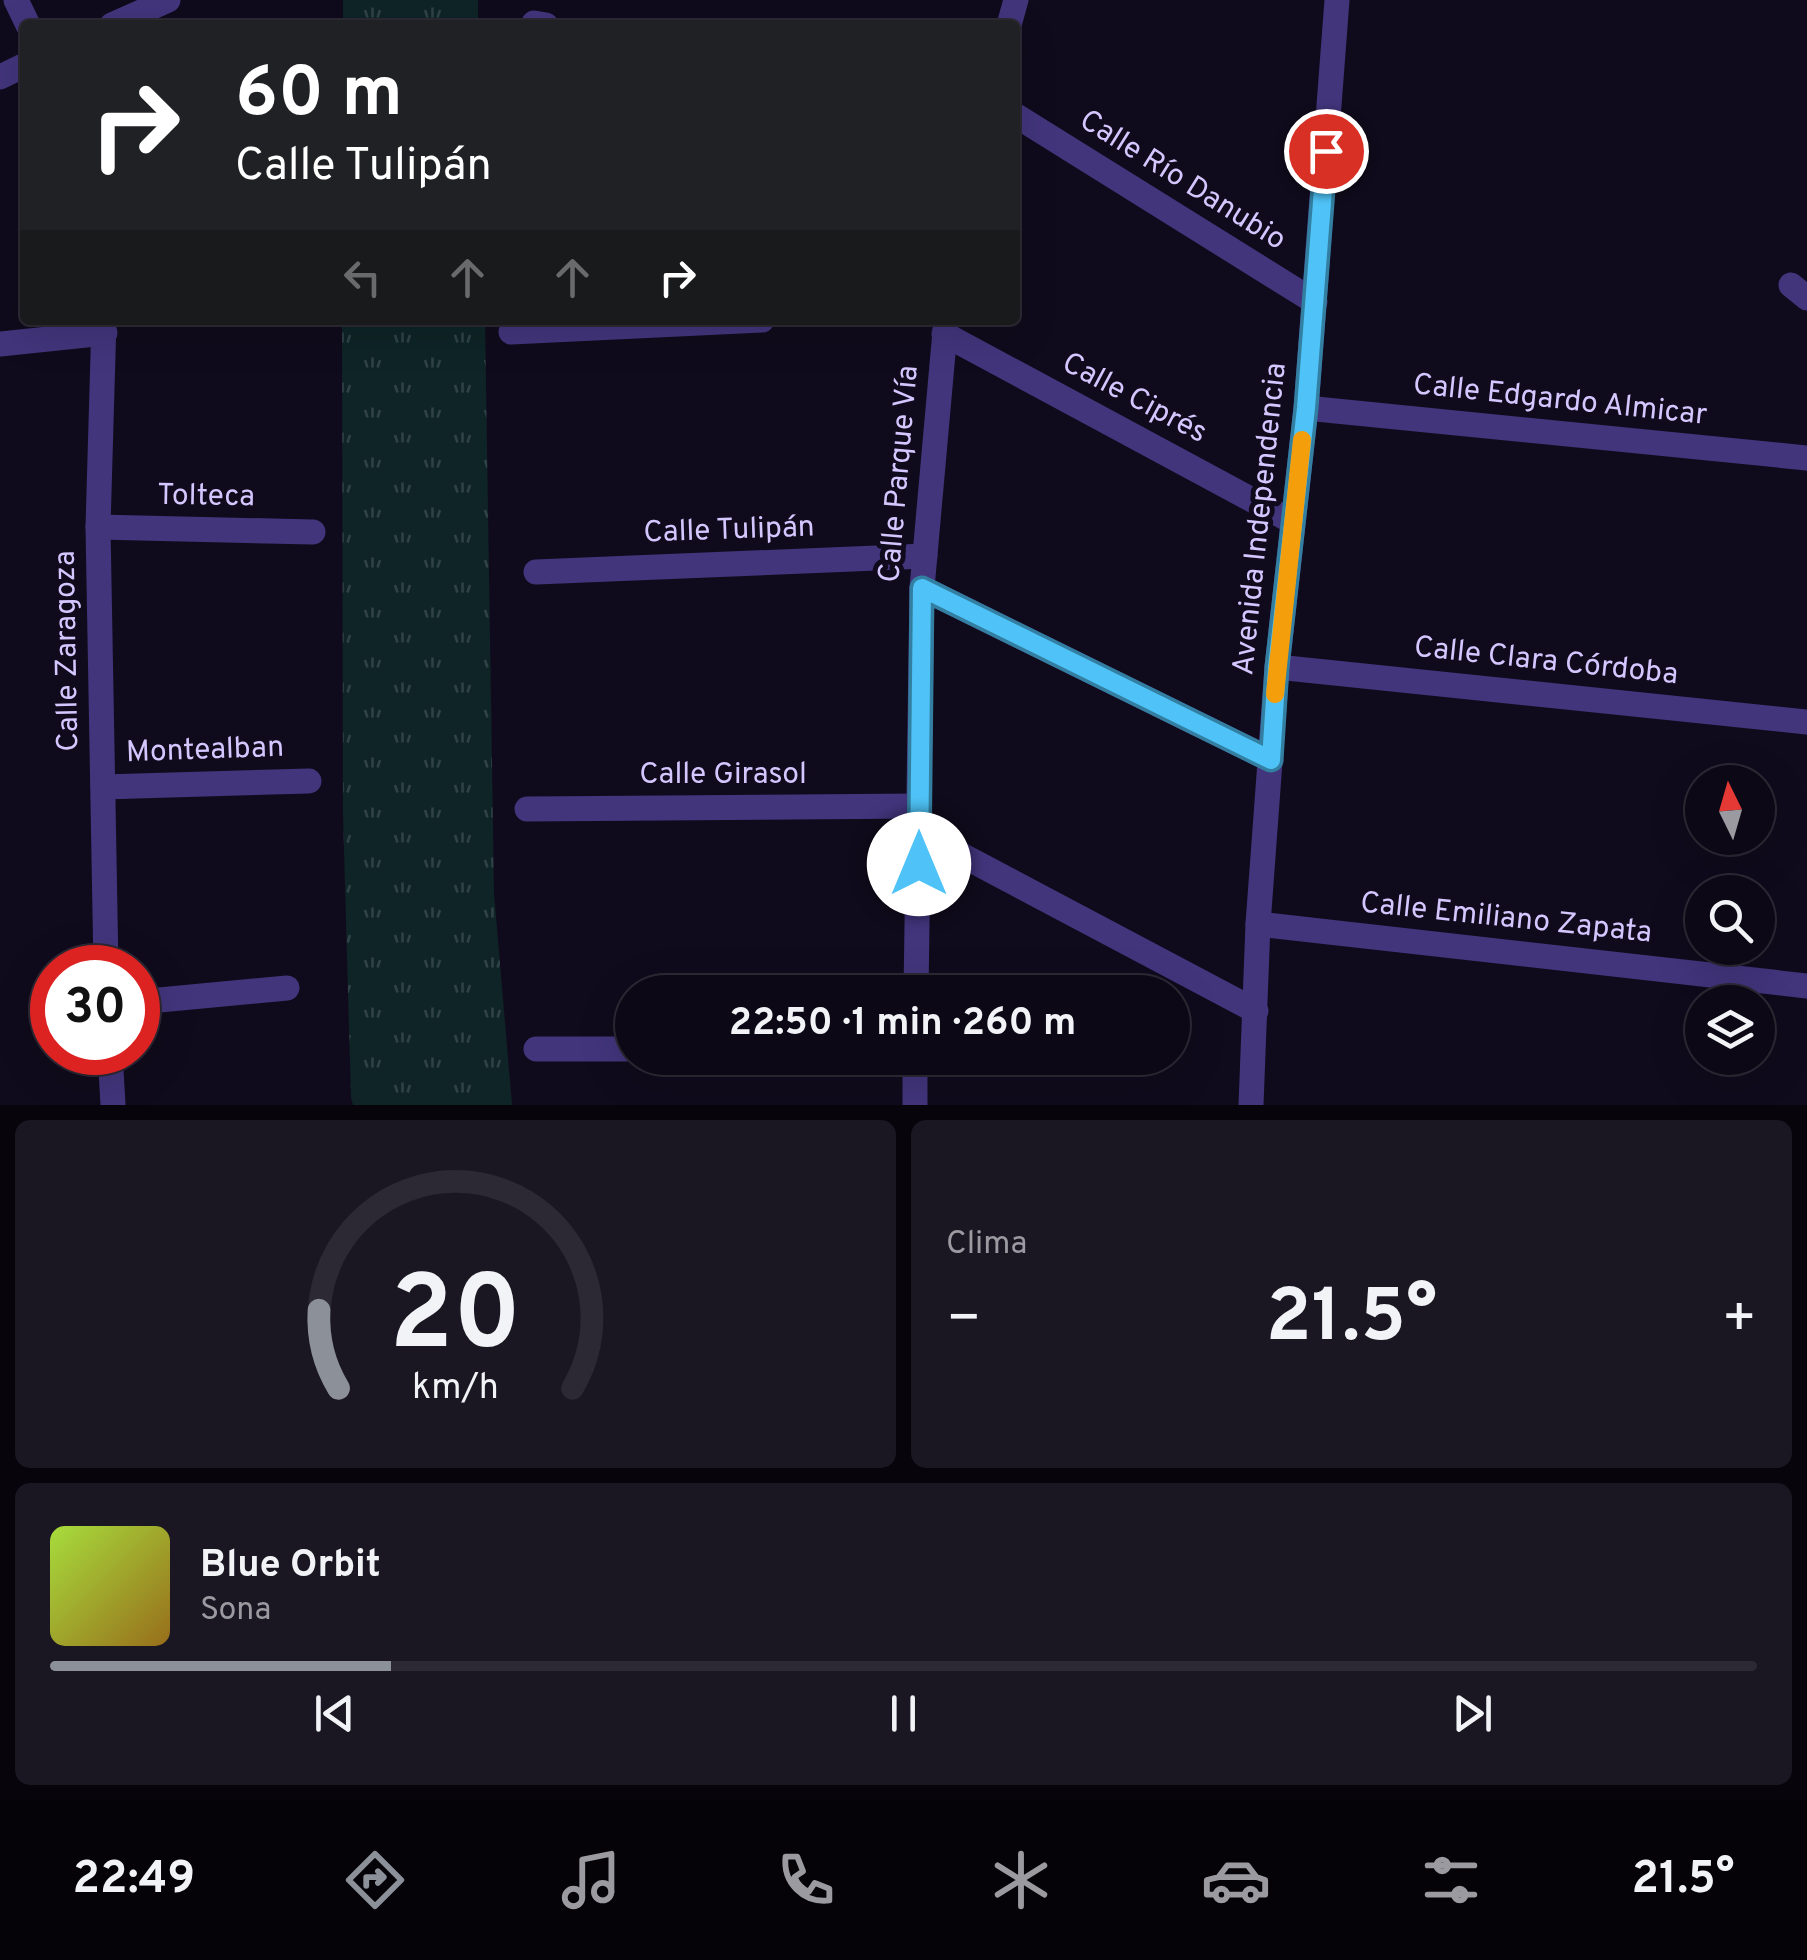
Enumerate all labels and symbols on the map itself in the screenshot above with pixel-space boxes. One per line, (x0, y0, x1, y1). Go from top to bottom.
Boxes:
street label: Calle Río Danubio (1072, 103, 1292, 259)
pin (1284, 109, 1369, 194)
street label: Calle Ciprés (1055, 345, 1213, 453)
street label: Avenida Independencia (1226, 361, 1296, 677)
street label: Calle Parque Vía (872, 364, 928, 584)
street label: Calle Edgardo Almicar (1411, 367, 1709, 435)
street label: Tolteca (157, 478, 255, 516)
street label: Calle Tulipán (643, 510, 815, 552)
street label: Calle Zaragoza (48, 550, 88, 752)
street label: Calle Clara Córdoba (1412, 630, 1680, 694)
street label: Montealban (125, 730, 285, 772)
street label: Calle Girasol (639, 757, 807, 794)
north arrow (1685, 765, 1775, 855)
position arrow (867, 812, 971, 916)
street label: Calle Emiliano Zapata (1358, 885, 1654, 953)
speed limit sign: 30 (30, 945, 160, 1075)

